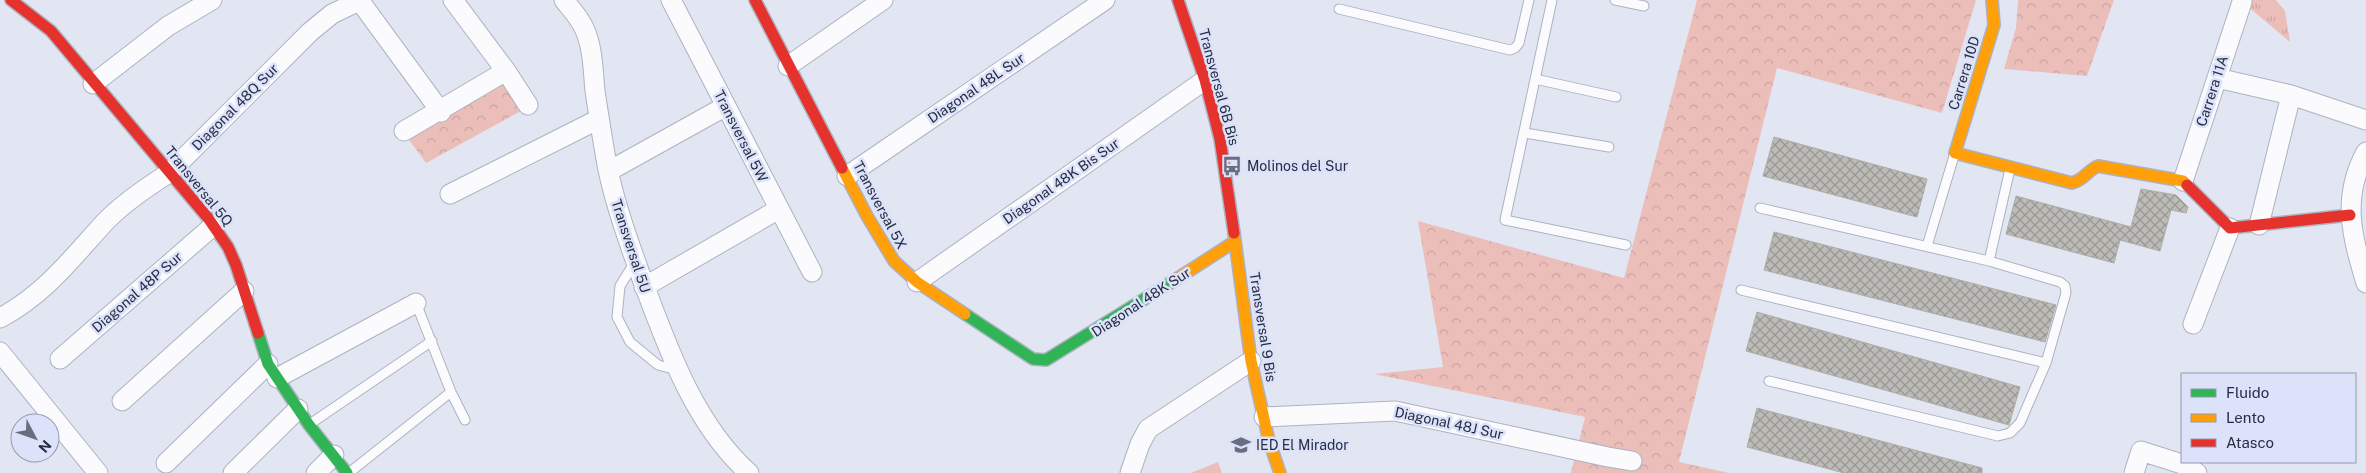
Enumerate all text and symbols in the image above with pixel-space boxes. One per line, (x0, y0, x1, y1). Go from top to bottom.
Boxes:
street label: Transversal 6B Bis (1196, 27, 1242, 147)
street label: Carrera 10D (1945, 34, 1983, 112)
street label: Diagonal 48L Sur (925, 50, 1027, 126)
street label: Carrera 11A (2193, 53, 2231, 129)
street label: Diagonal 48Q Sur (188, 60, 282, 154)
street label: Transversal 5W (711, 87, 771, 185)
street label: Diagonal 48K Bis Sur (1000, 135, 1122, 227)
street label: Transversal 5Q (162, 143, 236, 229)
bus stop icon: Molinos del Sur (1221, 155, 1243, 177)
street label: Transversal 5X (850, 158, 910, 252)
place label: Molinos del Sur (1247, 158, 1348, 174)
street label: Transversal 5U (608, 197, 654, 295)
street label: Diagonal 48P Sur (89, 249, 185, 335)
street label: Diagonal 48K Sur (1089, 264, 1193, 340)
street label: Transversal 9 Bis (1246, 271, 1280, 383)
legend (2181, 373, 2356, 463)
text: Fluido (2226, 384, 2269, 401)
street label: Diagonal 48J Sur (1393, 404, 1505, 442)
text: Lento (2226, 409, 2265, 426)
north arrow (10, 413, 60, 463)
school or university icon: IED El Mirador (1230, 434, 1252, 456)
text: Atasco (2226, 434, 2274, 451)
text: N (35, 437, 54, 456)
place label: IED El Mirador (1256, 437, 1349, 453)

